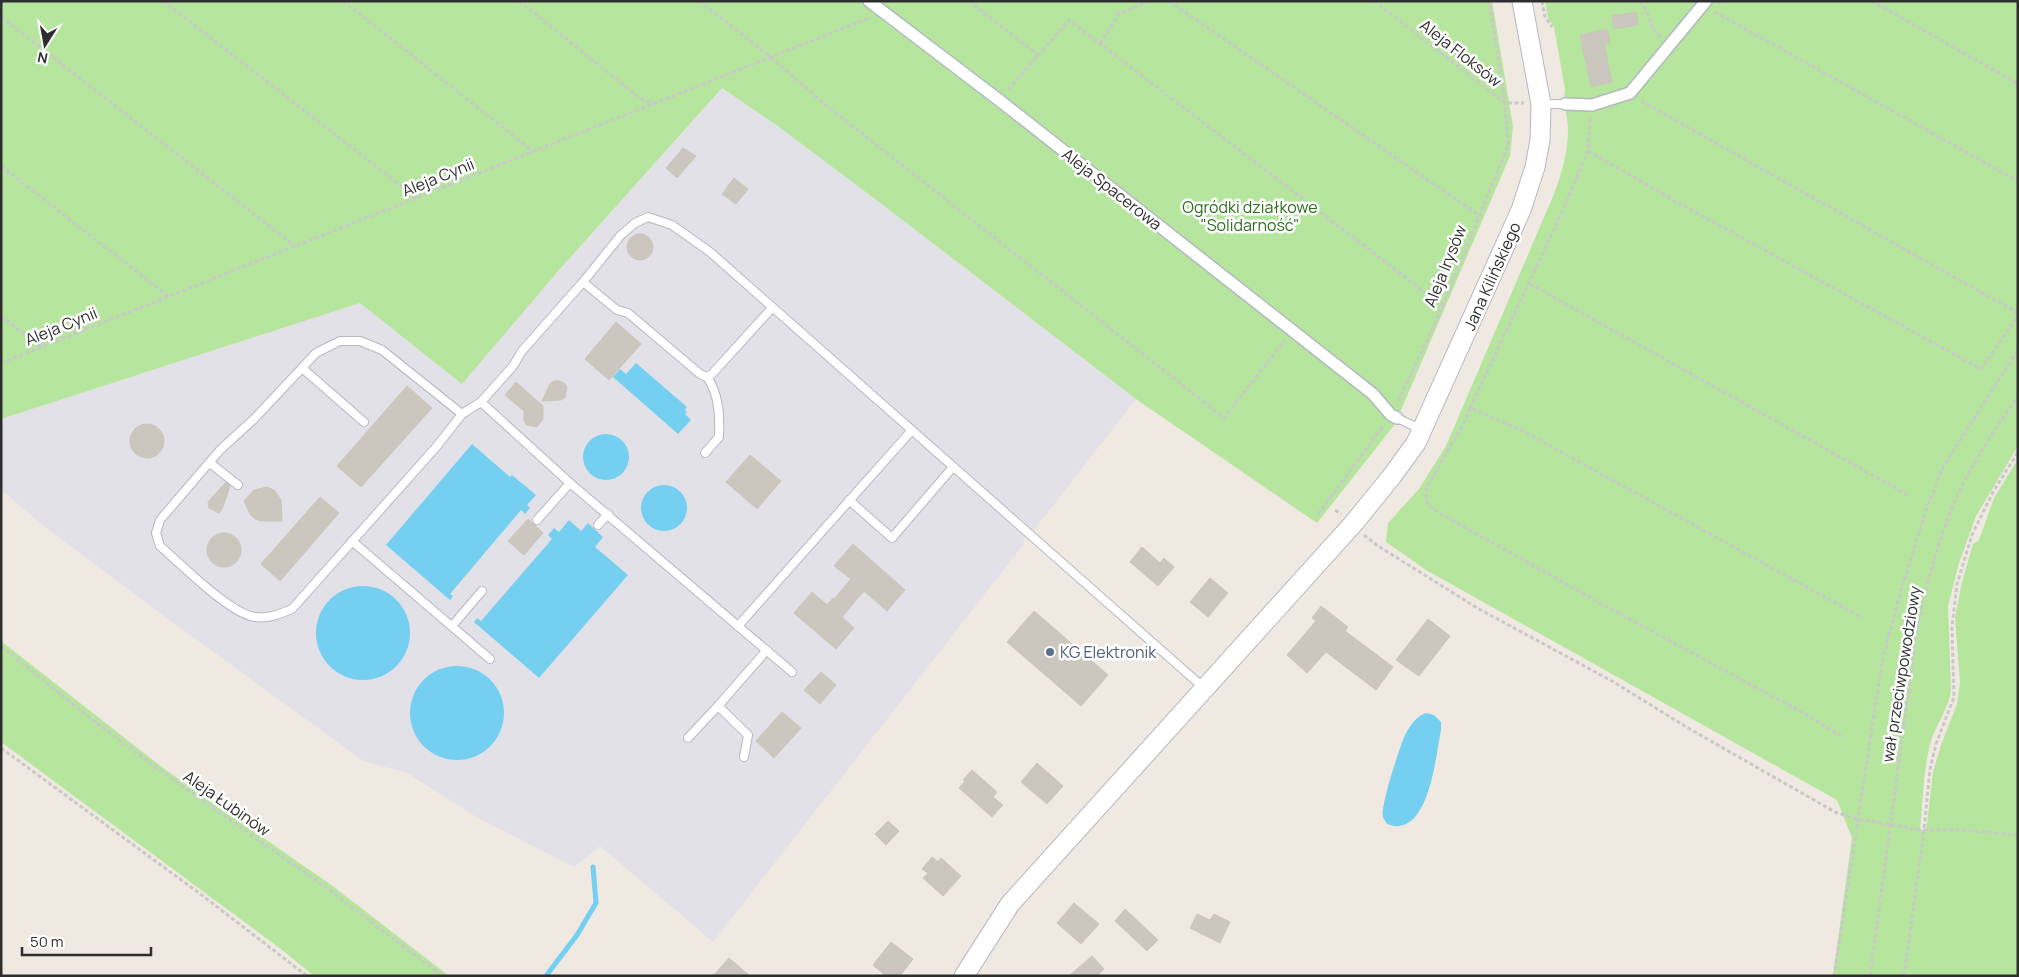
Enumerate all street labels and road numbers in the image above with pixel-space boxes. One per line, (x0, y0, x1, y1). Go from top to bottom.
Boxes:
street label: Aleja Floksów (1416, 14, 1506, 92)
street label: Aleja Spacerowa (1058, 143, 1166, 235)
street label: Aleja Cynii (399, 153, 477, 201)
street label: Jana Kilińskiego (1458, 218, 1526, 334)
street label: Aleja Irysów (1419, 222, 1471, 310)
street label: Aleja Cynii (22, 302, 100, 350)
street label: wał przeciwpowodziowy (1876, 584, 1926, 764)
street label: Aleja Łubinów (179, 765, 275, 841)

